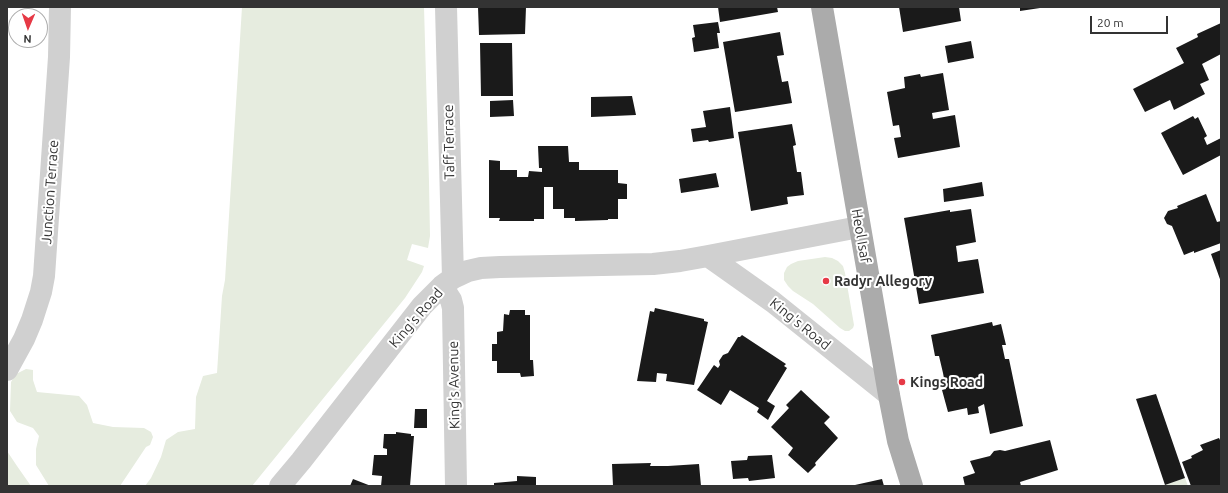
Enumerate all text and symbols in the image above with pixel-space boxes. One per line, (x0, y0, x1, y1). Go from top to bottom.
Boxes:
north arrow (8, 8, 48, 48)
scale bar (1092, 8, 1170, 34)
text: 20 m (1097, 16, 1124, 29)
text: N (23, 33, 32, 45)
street label: Taff Terrace (440, 104, 458, 180)
street label: Junction Terrace (38, 139, 62, 245)
street label: Heol Isaf (848, 208, 874, 264)
place label: Radyr Allegory (834, 273, 932, 289)
marker: Radyr Allegory (821, 276, 831, 286)
street label: King's Road (386, 285, 446, 351)
street label: King's Road (766, 294, 834, 354)
street label: King's Avenue (445, 341, 463, 429)
place label: Kings Road (910, 374, 983, 390)
marker: Kings Road (897, 377, 907, 387)

